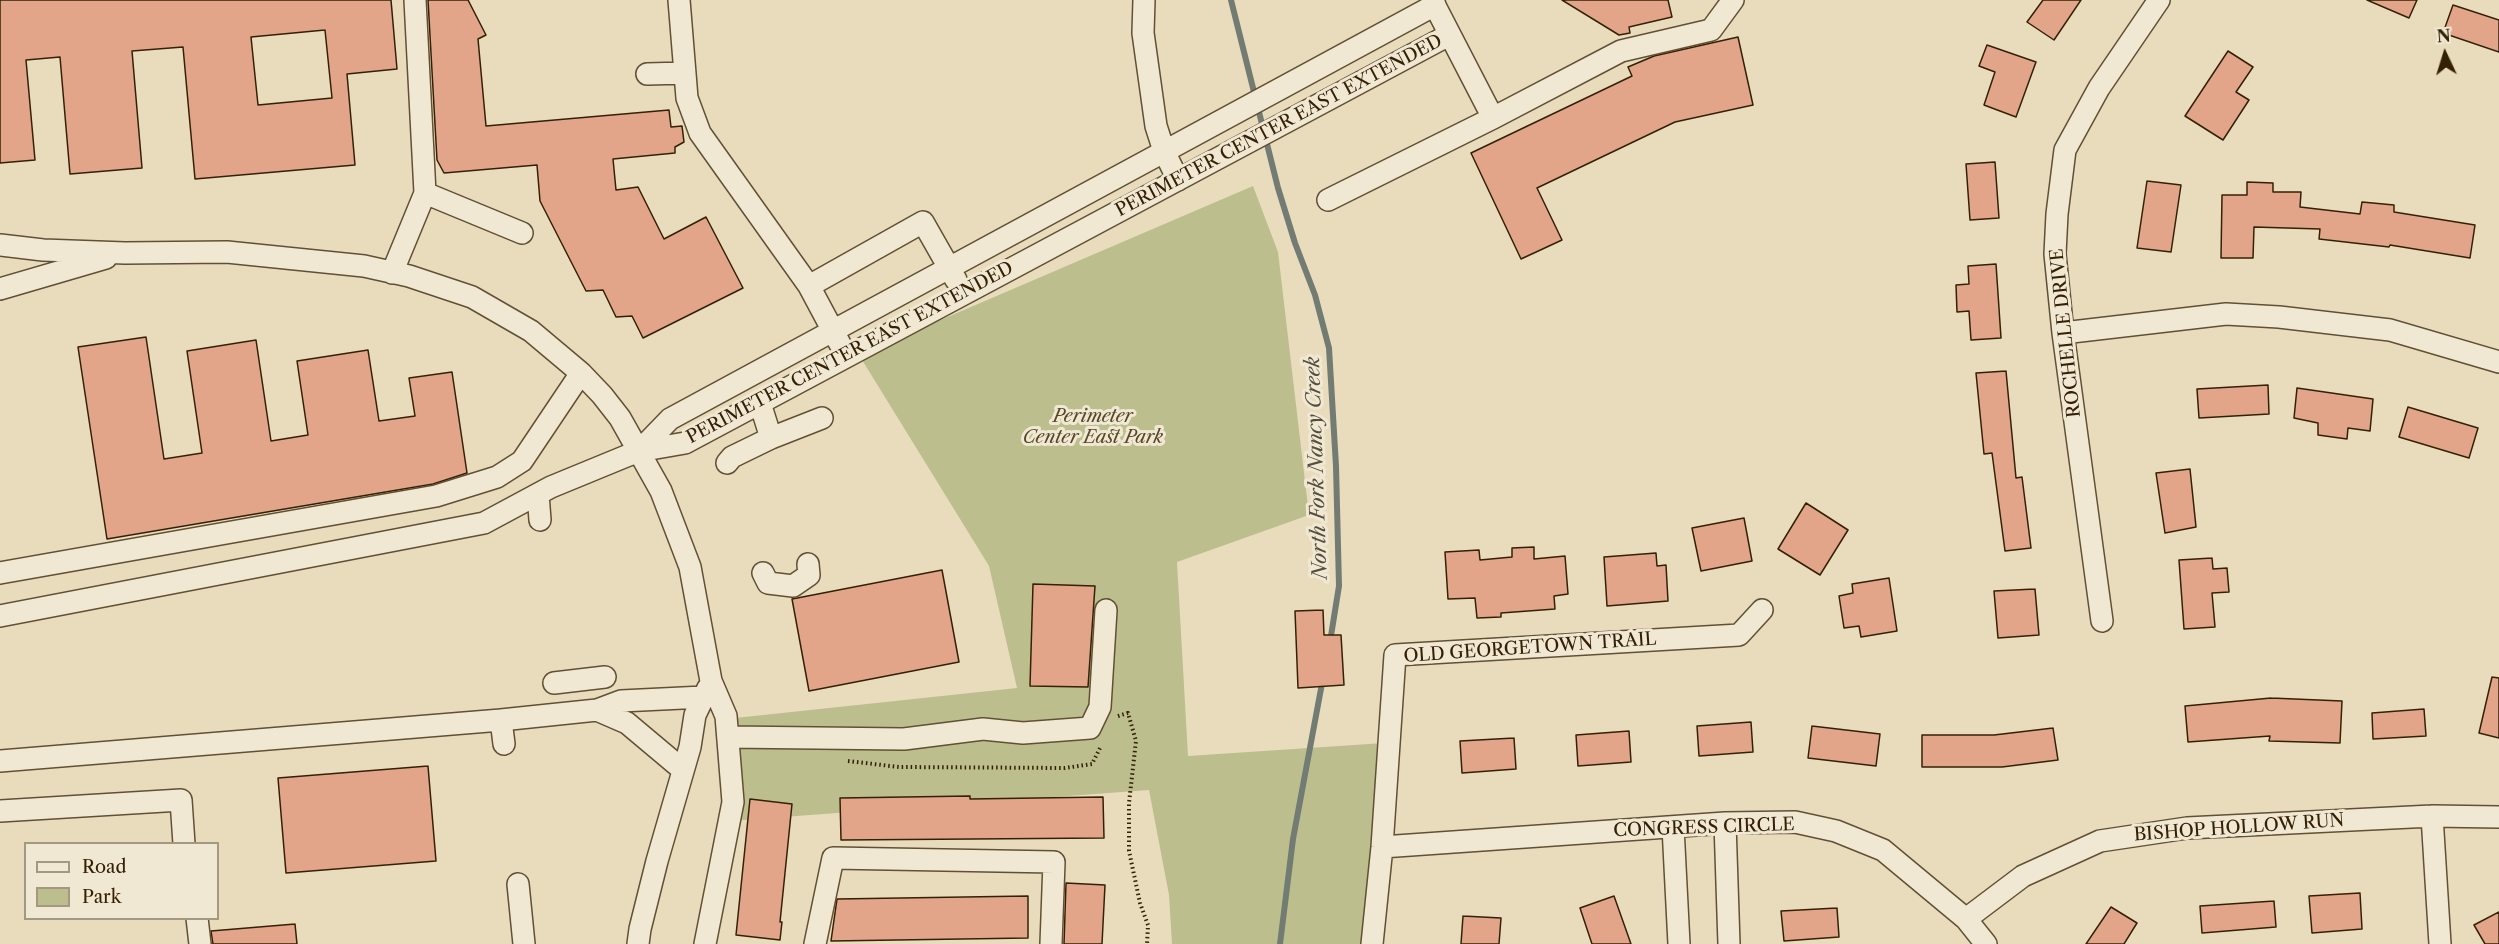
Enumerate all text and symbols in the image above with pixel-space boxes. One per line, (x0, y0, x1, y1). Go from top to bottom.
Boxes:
north arrow (2415, 24, 2475, 84)
text: N (2436, 26, 2451, 47)
street label: PERIMETER CENTER EAST EXTENDED (1112, 30, 1446, 222)
street label: ROCHELLE DRIVE (2046, 247, 2086, 419)
street label: PERIMETER CENTER EAST EXTENDED (683, 257, 1017, 449)
water label: North Fork Nancy Creek (1301, 356, 1333, 580)
park label: Perimeter Center East Park (1023, 406, 1163, 448)
street label: OLD GEORGETOWN TRAIL (1403, 628, 1657, 668)
street label: BISHOP HOLLOW RUN (2133, 810, 2345, 846)
street label: CONGRESS CIRCLE (1613, 814, 1795, 842)
legend (24, 842, 219, 920)
text: Road (82, 856, 127, 878)
text: Park (82, 886, 121, 908)

